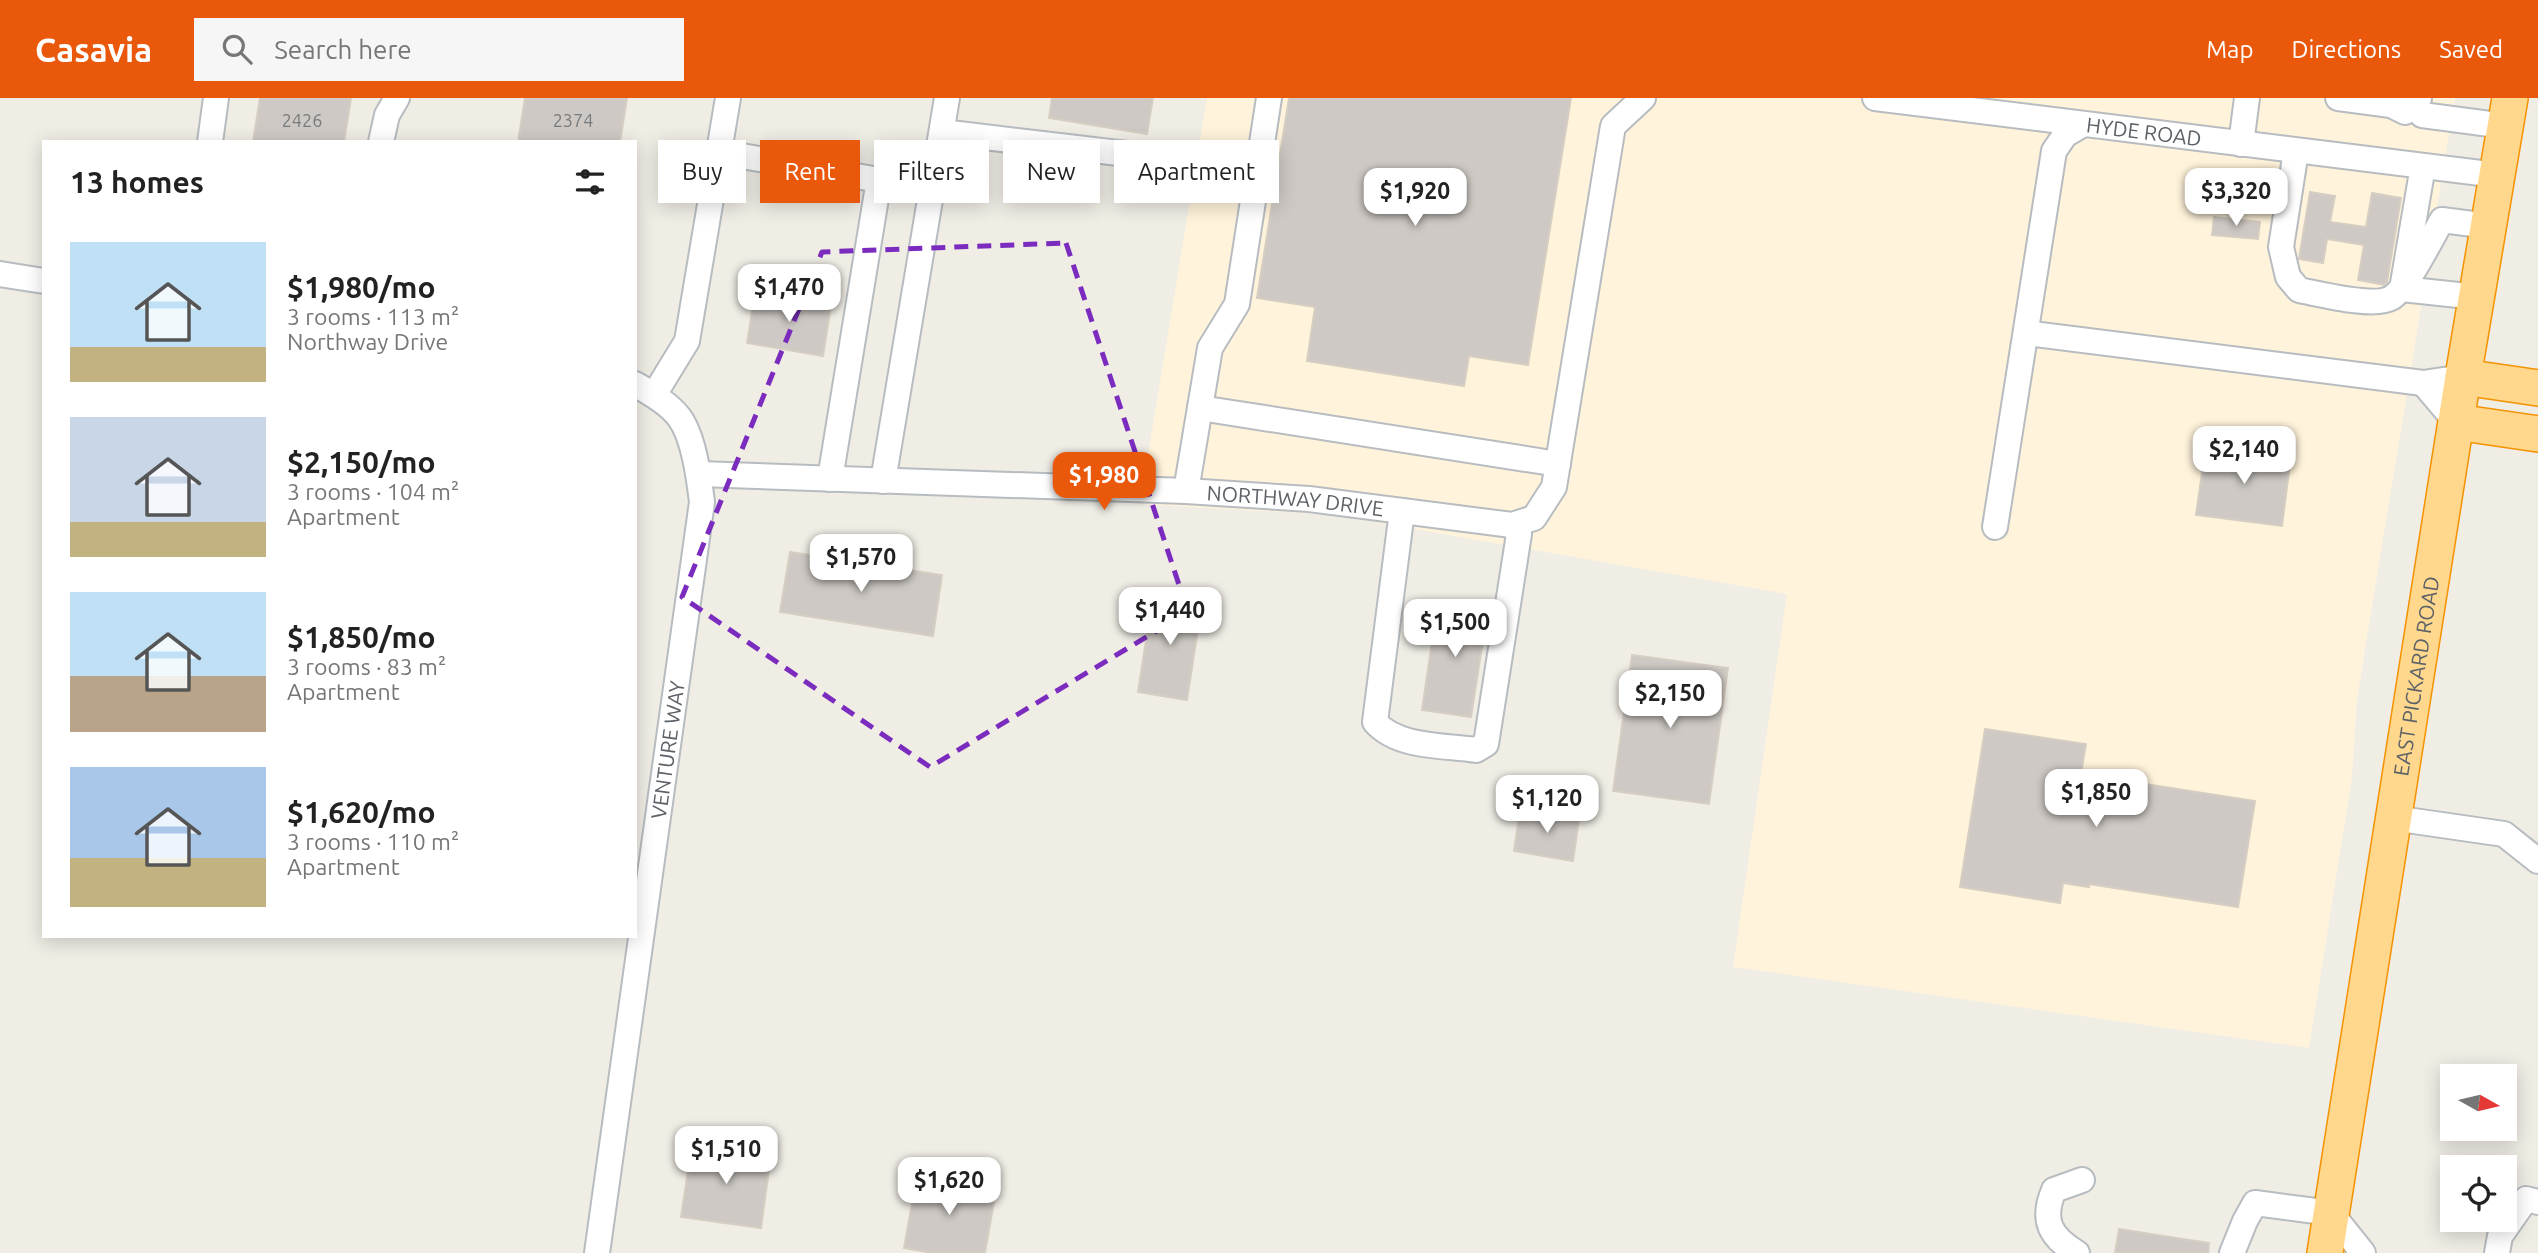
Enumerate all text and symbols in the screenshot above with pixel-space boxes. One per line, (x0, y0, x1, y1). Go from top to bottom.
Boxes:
search box (194, 18, 684, 81)
icon: search (218, 30, 256, 68)
text: Casavia (35, 31, 152, 68)
text: Search here (274, 35, 412, 64)
text: Map (2206, 36, 2253, 63)
text: Directions (2291, 36, 2401, 63)
text: Saved (2439, 36, 2503, 63)
house number: 2426 (282, 110, 322, 130)
house number: 2374 (553, 110, 593, 130)
street label: HYDE ROAD (2085, 112, 2203, 150)
chip: Buy (658, 140, 746, 203)
chip: Rent (760, 140, 860, 203)
chip: Filters (874, 140, 989, 203)
chip: New (1003, 140, 1100, 203)
chip: Apartment (1114, 140, 1279, 203)
icon: filters (571, 163, 609, 201)
text: 13 homes (70, 165, 204, 199)
pin: $1,920 (1358, 169, 1472, 228)
pin: $3,320 (2179, 169, 2293, 228)
text: $1,920 (1380, 178, 1450, 203)
text: $3,320 (2201, 178, 2271, 203)
pin: $1,470 (732, 264, 846, 324)
icon: home (126, 270, 210, 354)
text: $1,980/mo (287, 270, 436, 304)
text: $1,470 (754, 274, 824, 299)
text: 3 rooms · 113 m² (287, 304, 459, 329)
text: Northway Drive (287, 329, 448, 354)
pin: $2,140 (2187, 426, 2301, 486)
text: $2,140 (2209, 436, 2279, 461)
icon: home (126, 445, 210, 529)
text: $2,150/mo (287, 445, 436, 479)
pin: $1,980 (1047, 452, 1161, 512)
text: $1,980 (1069, 462, 1139, 487)
text: 3 rooms · 104 m² (287, 479, 459, 504)
street label: NORTHWAY DRIVE (1206, 480, 1385, 520)
text: Apartment (287, 504, 400, 529)
pin: $1,570 (804, 534, 918, 594)
text: $1,570 (826, 544, 896, 569)
street label: EAST PICKARD ROAD (2388, 575, 2443, 778)
pin: $1,440 (1113, 588, 1227, 647)
text: $1,440 (1135, 597, 1205, 622)
pin: $1,500 (1398, 600, 1512, 659)
text: $1,500 (1420, 609, 1490, 634)
icon: home (126, 620, 210, 704)
text: $1,850/mo (287, 620, 436, 654)
text: 3 rooms · 83 m² (287, 654, 446, 679)
pin: $2,150 (1613, 670, 1727, 730)
text: Apartment (287, 679, 400, 704)
street label: VENTURE WAY (646, 679, 689, 821)
text: $2,150 (1635, 680, 1705, 705)
pin: $1,850 (2039, 770, 2153, 829)
pin: $1,120 (1490, 776, 1604, 835)
text: $1,850 (2061, 779, 2131, 804)
text: $1,120 (1512, 785, 1582, 810)
icon: home (126, 795, 210, 879)
text: $1,620/mo (287, 795, 436, 829)
text: 3 rooms · 110 m² (287, 829, 459, 854)
text: Apartment (287, 854, 400, 879)
north arrow (2440, 1064, 2516, 1141)
map controls (2440, 1064, 2517, 1232)
pin: $1,510 (669, 1126, 783, 1186)
text: $1,510 (691, 1136, 761, 1161)
button: locate (2440, 1155, 2517, 1232)
pin: $1,620 (892, 1158, 1006, 1217)
text: $1,620 (914, 1167, 984, 1192)

